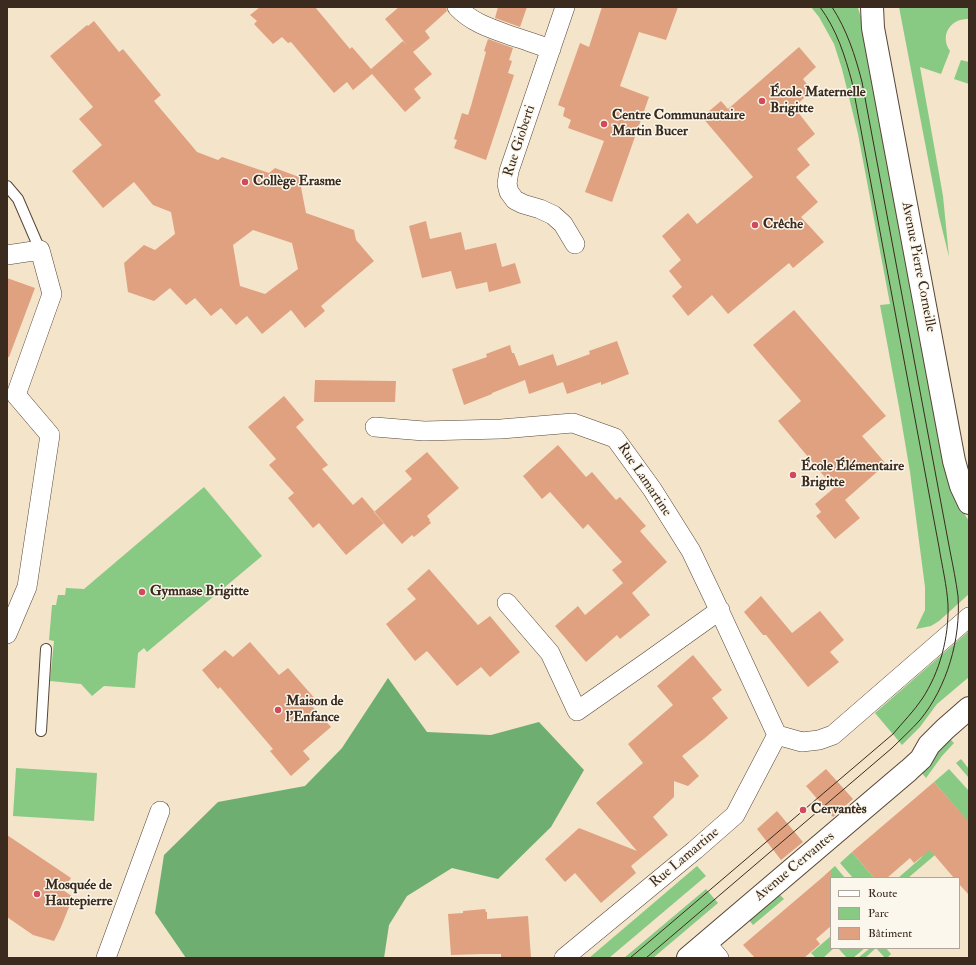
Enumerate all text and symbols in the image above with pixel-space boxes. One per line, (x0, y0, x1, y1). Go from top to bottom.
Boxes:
place label: École Maternelle Brigitte (770, 85, 866, 118)
marker: École Maternelle Brigitte (757, 96, 767, 106)
street label: Rue Gioberti (501, 103, 539, 179)
place label: Centre Communautaire Martin Bucer (612, 108, 745, 140)
marker: Centre Communautaire Martin Bucer (599, 119, 609, 129)
place label: Collège Erasme (253, 174, 341, 190)
marker: Collège Erasme (240, 177, 250, 187)
street label: Avenue Pierre Corneille (897, 200, 939, 334)
place label: Crêche (763, 217, 803, 233)
marker: Crêche (750, 220, 760, 230)
street label: Rue Lamartine (613, 440, 675, 520)
place label: École Élémentaire Brigitte (801, 459, 904, 492)
marker: École Élémentaire Brigitte (788, 470, 798, 480)
place label: Gymnase Brigitte (150, 584, 249, 600)
marker: Gymnase Brigitte (137, 587, 147, 597)
place label: Maison de l'Enfance (286, 694, 343, 726)
marker: Maison de l'Enfance (273, 705, 283, 715)
place label: Cervantès (811, 802, 867, 818)
marker: Cervantès (798, 805, 808, 815)
street label: Rue Lamartine (647, 824, 723, 892)
street label: Avenue Cervantes (752, 829, 838, 905)
legend (830, 877, 960, 949)
place label: Mosquée de Hautepierre (45, 878, 113, 910)
text: Route (868, 886, 897, 901)
marker: Mosquée de Hautepierre (32, 889, 42, 899)
text: Parc (868, 906, 889, 921)
text: Bâtiment (868, 926, 912, 941)

